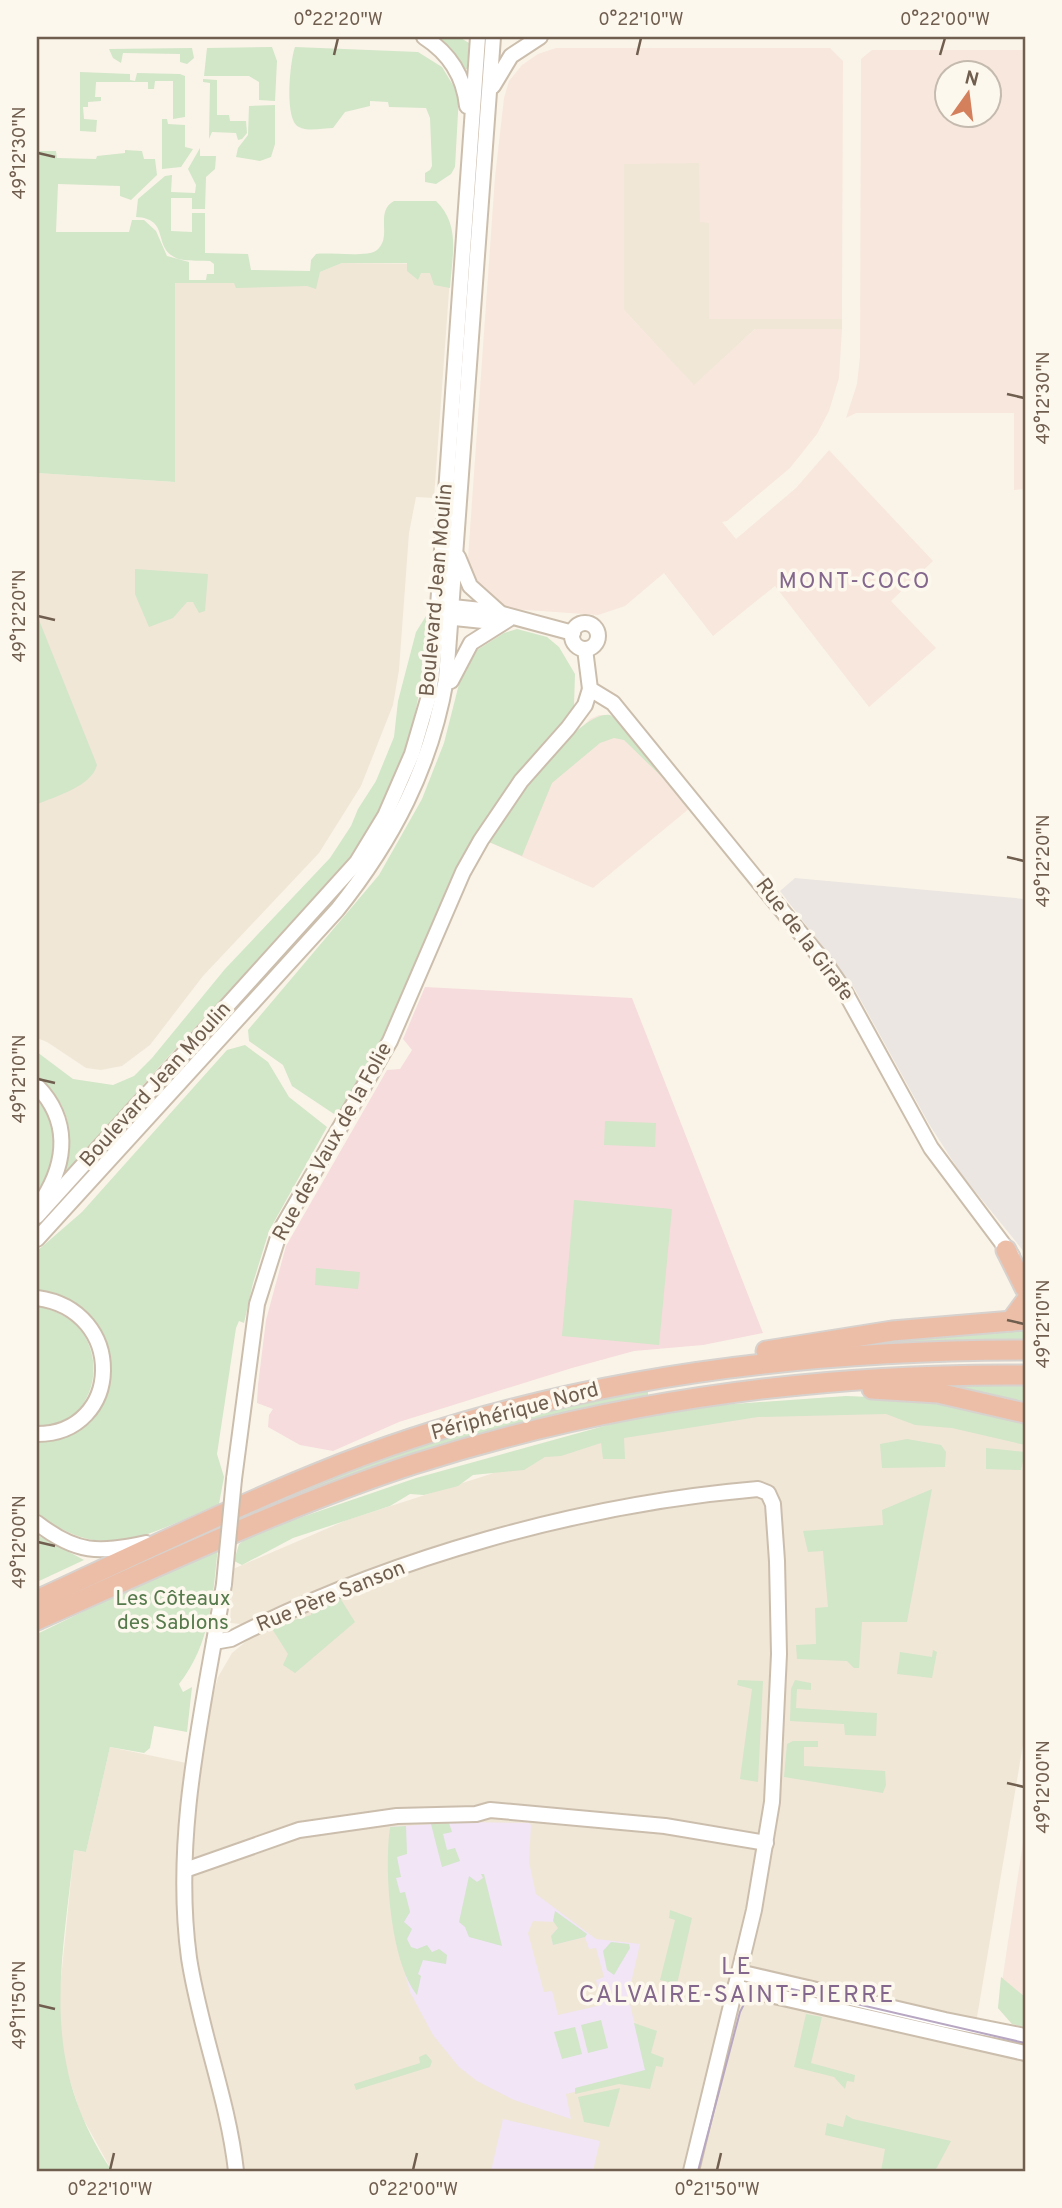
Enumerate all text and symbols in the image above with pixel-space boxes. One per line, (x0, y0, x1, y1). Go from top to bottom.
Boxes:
text: 0°22'20"W (293, 9, 383, 32)
text: 0°22'10"W (598, 9, 684, 32)
text: 0°22'00"W (900, 9, 990, 32)
north arrow (932, 60, 1002, 130)
text: N (962, 66, 981, 93)
text: 49°12'30"N (9, 107, 32, 199)
text: 49°12'30"N (1033, 352, 1056, 444)
street label: Boulevard Jean Moulin (414, 482, 460, 698)
district label: MONT-COCO (778, 568, 932, 597)
text: 49°12'20"N (9, 569, 32, 663)
text: 49°12'20"N (1033, 814, 1056, 908)
street label: Rue de la Girafe (749, 873, 859, 1007)
street label: Boulevard Jean Moulin (74, 997, 238, 1173)
text: 49°12'10"N (9, 1035, 32, 1123)
street label: Rue des Vaux de la Folie (267, 1038, 399, 1246)
text: 49°12'10"N (1033, 1280, 1056, 1368)
street label: Périphérique Nord (428, 1377, 602, 1447)
text: 49°12'00"N (9, 1495, 32, 1589)
street label: Rue Père Sanson (253, 1555, 409, 1639)
park label: Les Côteaux des Sablons (115, 1586, 231, 1637)
text: 49°12'00"N (1033, 1740, 1056, 1834)
district label: LE CALVAIRE-SAINT-PIERRE (579, 1953, 895, 2011)
text: 49°11'50"N (9, 1961, 32, 2050)
text: 0°22'10"W (67, 2179, 153, 2202)
text: 0°22'00"W (368, 2179, 458, 2202)
text: 0°21'50"W (674, 2179, 760, 2202)

